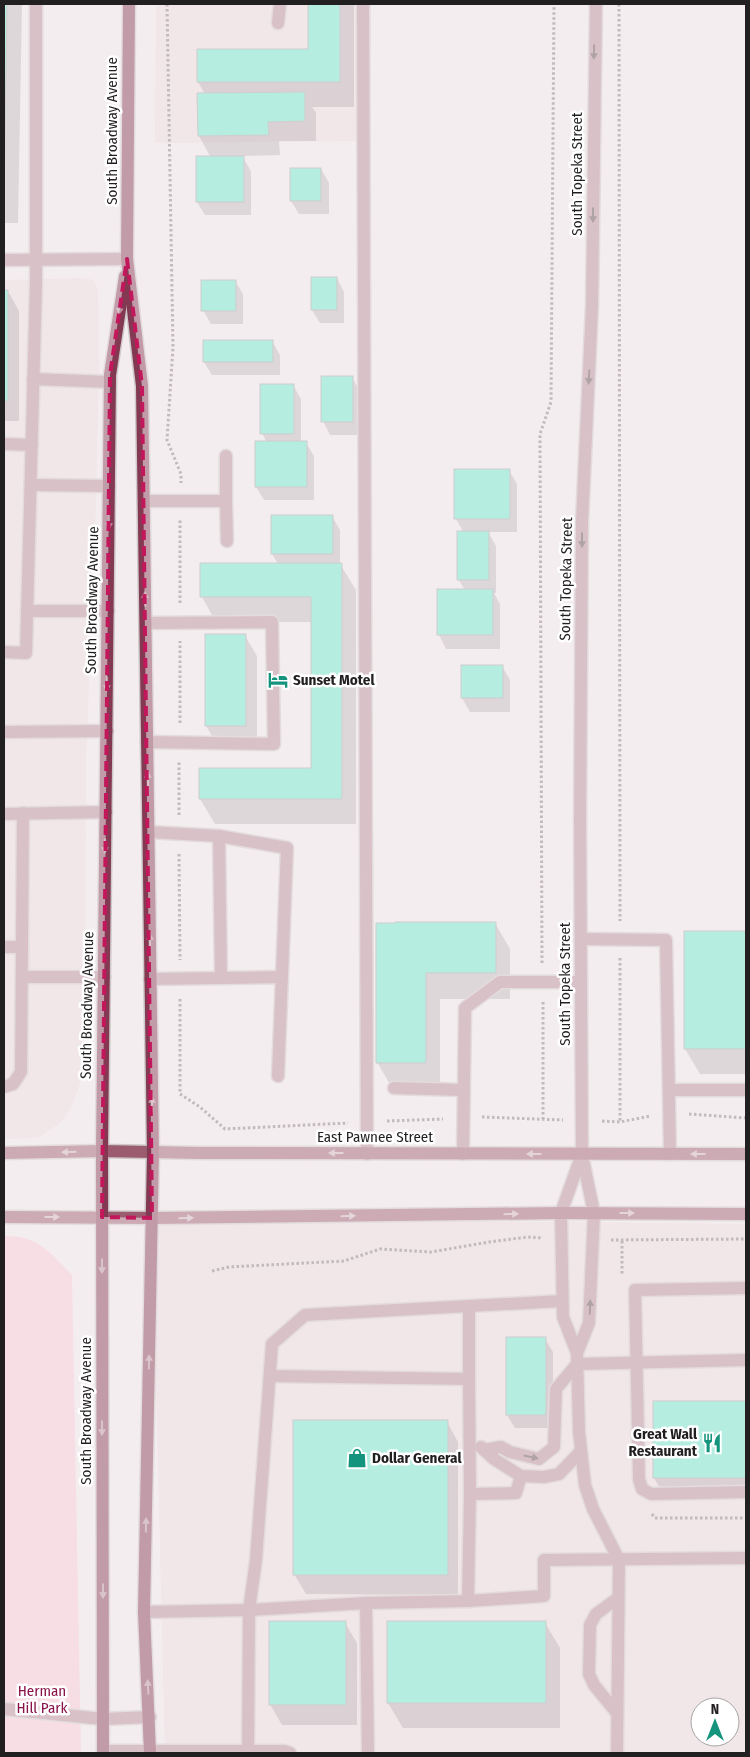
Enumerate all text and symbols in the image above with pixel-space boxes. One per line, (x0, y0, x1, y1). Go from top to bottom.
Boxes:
one-way arrow (590, 45, 598, 61)
street label: South Broadway Avenue (103, 57, 121, 205)
street label: South Topeka Street (568, 112, 586, 236)
one-way arrow (589, 207, 597, 223)
one-way arrow (116, 300, 124, 316)
one-way arrow (584, 370, 592, 386)
one-way arrow (105, 514, 113, 530)
street label: South Topeka Street (556, 517, 576, 641)
street label: South Broadway Avenue (82, 526, 102, 674)
one-way arrow (578, 532, 586, 548)
one-way arrow (141, 591, 149, 607)
hotel icon: Sunset Motel (267, 669, 289, 691)
place label: Sunset Motel (293, 671, 375, 689)
one-way arrow (103, 676, 111, 692)
one-way arrow (144, 771, 152, 787)
one-way arrow (101, 839, 109, 855)
street label: South Topeka Street (556, 922, 574, 1046)
street label: South Broadway Avenue (77, 931, 97, 1079)
one-way arrow (146, 933, 154, 949)
one-way arrow (148, 1096, 156, 1112)
street label: East Pawnee Street (317, 1128, 433, 1146)
one-way arrow (61, 1148, 77, 1156)
one-way arrow (328, 1149, 344, 1157)
one-way arrow (525, 1150, 541, 1158)
one-way arrow (689, 1150, 705, 1158)
one-way arrow (503, 1209, 519, 1217)
one-way arrow (619, 1209, 635, 1217)
one-way arrow (340, 1212, 356, 1220)
one-way arrow (45, 1213, 61, 1221)
one-way arrow (178, 1214, 194, 1222)
one-way arrow (98, 1258, 106, 1274)
one-way arrow (586, 1299, 594, 1315)
street label: South Broadway Avenue (77, 1337, 95, 1485)
one-way arrow (145, 1354, 153, 1370)
one-way arrow (98, 1420, 106, 1436)
place label: Great Wall Restaurant (629, 1425, 698, 1460)
restaurant icon: Great Wall Restaurant (701, 1432, 723, 1454)
shop icon: Dollar General (346, 1447, 368, 1469)
place label: Dollar General (372, 1449, 462, 1467)
one-way arrow (523, 1453, 538, 1461)
one-way arrow (142, 1516, 150, 1532)
one-way arrow (99, 1583, 107, 1599)
one-way arrow (144, 1679, 152, 1695)
park label: Herman Hill Park (17, 1682, 67, 1717)
north arrow (690, 1697, 740, 1747)
text: N (711, 1701, 719, 1718)

